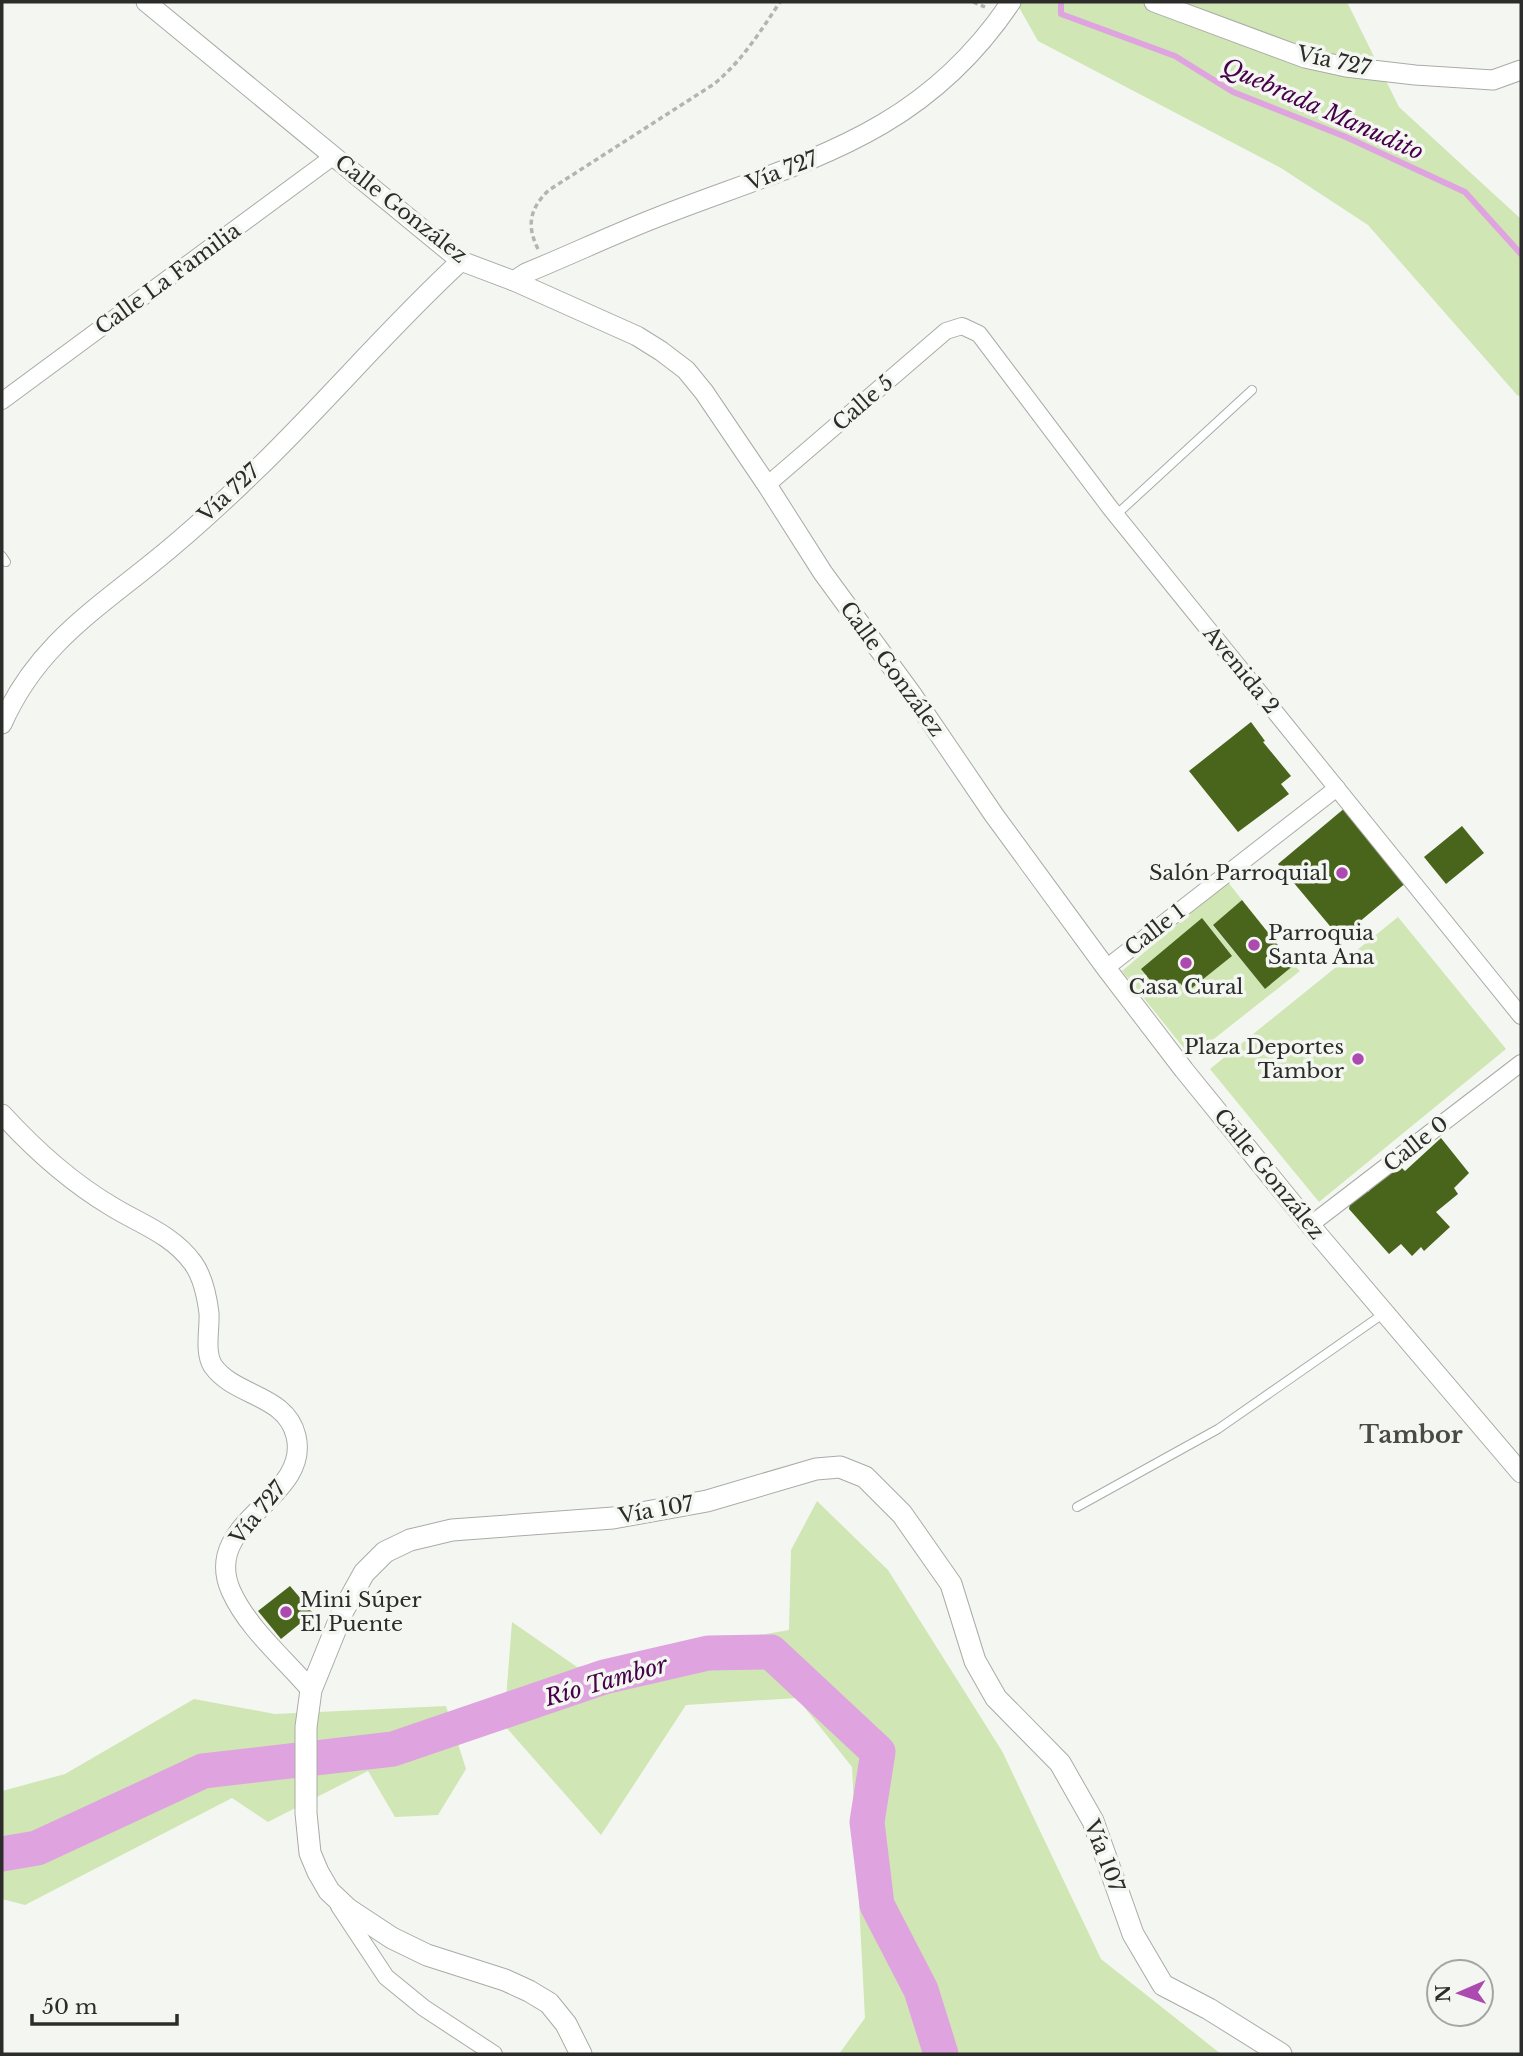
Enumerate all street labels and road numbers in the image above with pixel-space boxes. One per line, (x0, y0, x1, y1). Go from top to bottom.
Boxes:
street label: Vía 727 (1294, 40, 1374, 82)
street label: Vía 727 (742, 145, 822, 197)
street label: Calle González (330, 149, 472, 269)
street label: Calle La Familia (90, 217, 246, 340)
street label: Calle 5 (827, 370, 899, 436)
street label: Vía 727 (192, 458, 265, 529)
street label: Calle González (834, 596, 950, 742)
street label: Avenida 2 (1197, 620, 1284, 719)
street label: Calle 1 (1120, 898, 1190, 962)
street label: Calle González (1208, 1103, 1330, 1245)
street label: Calle 0 (1378, 1111, 1454, 1177)
street label: Vía 727 (224, 1476, 292, 1551)
street label: Vía 107 (616, 1491, 696, 1530)
street label: Vía 107 (1078, 1815, 1130, 1896)

